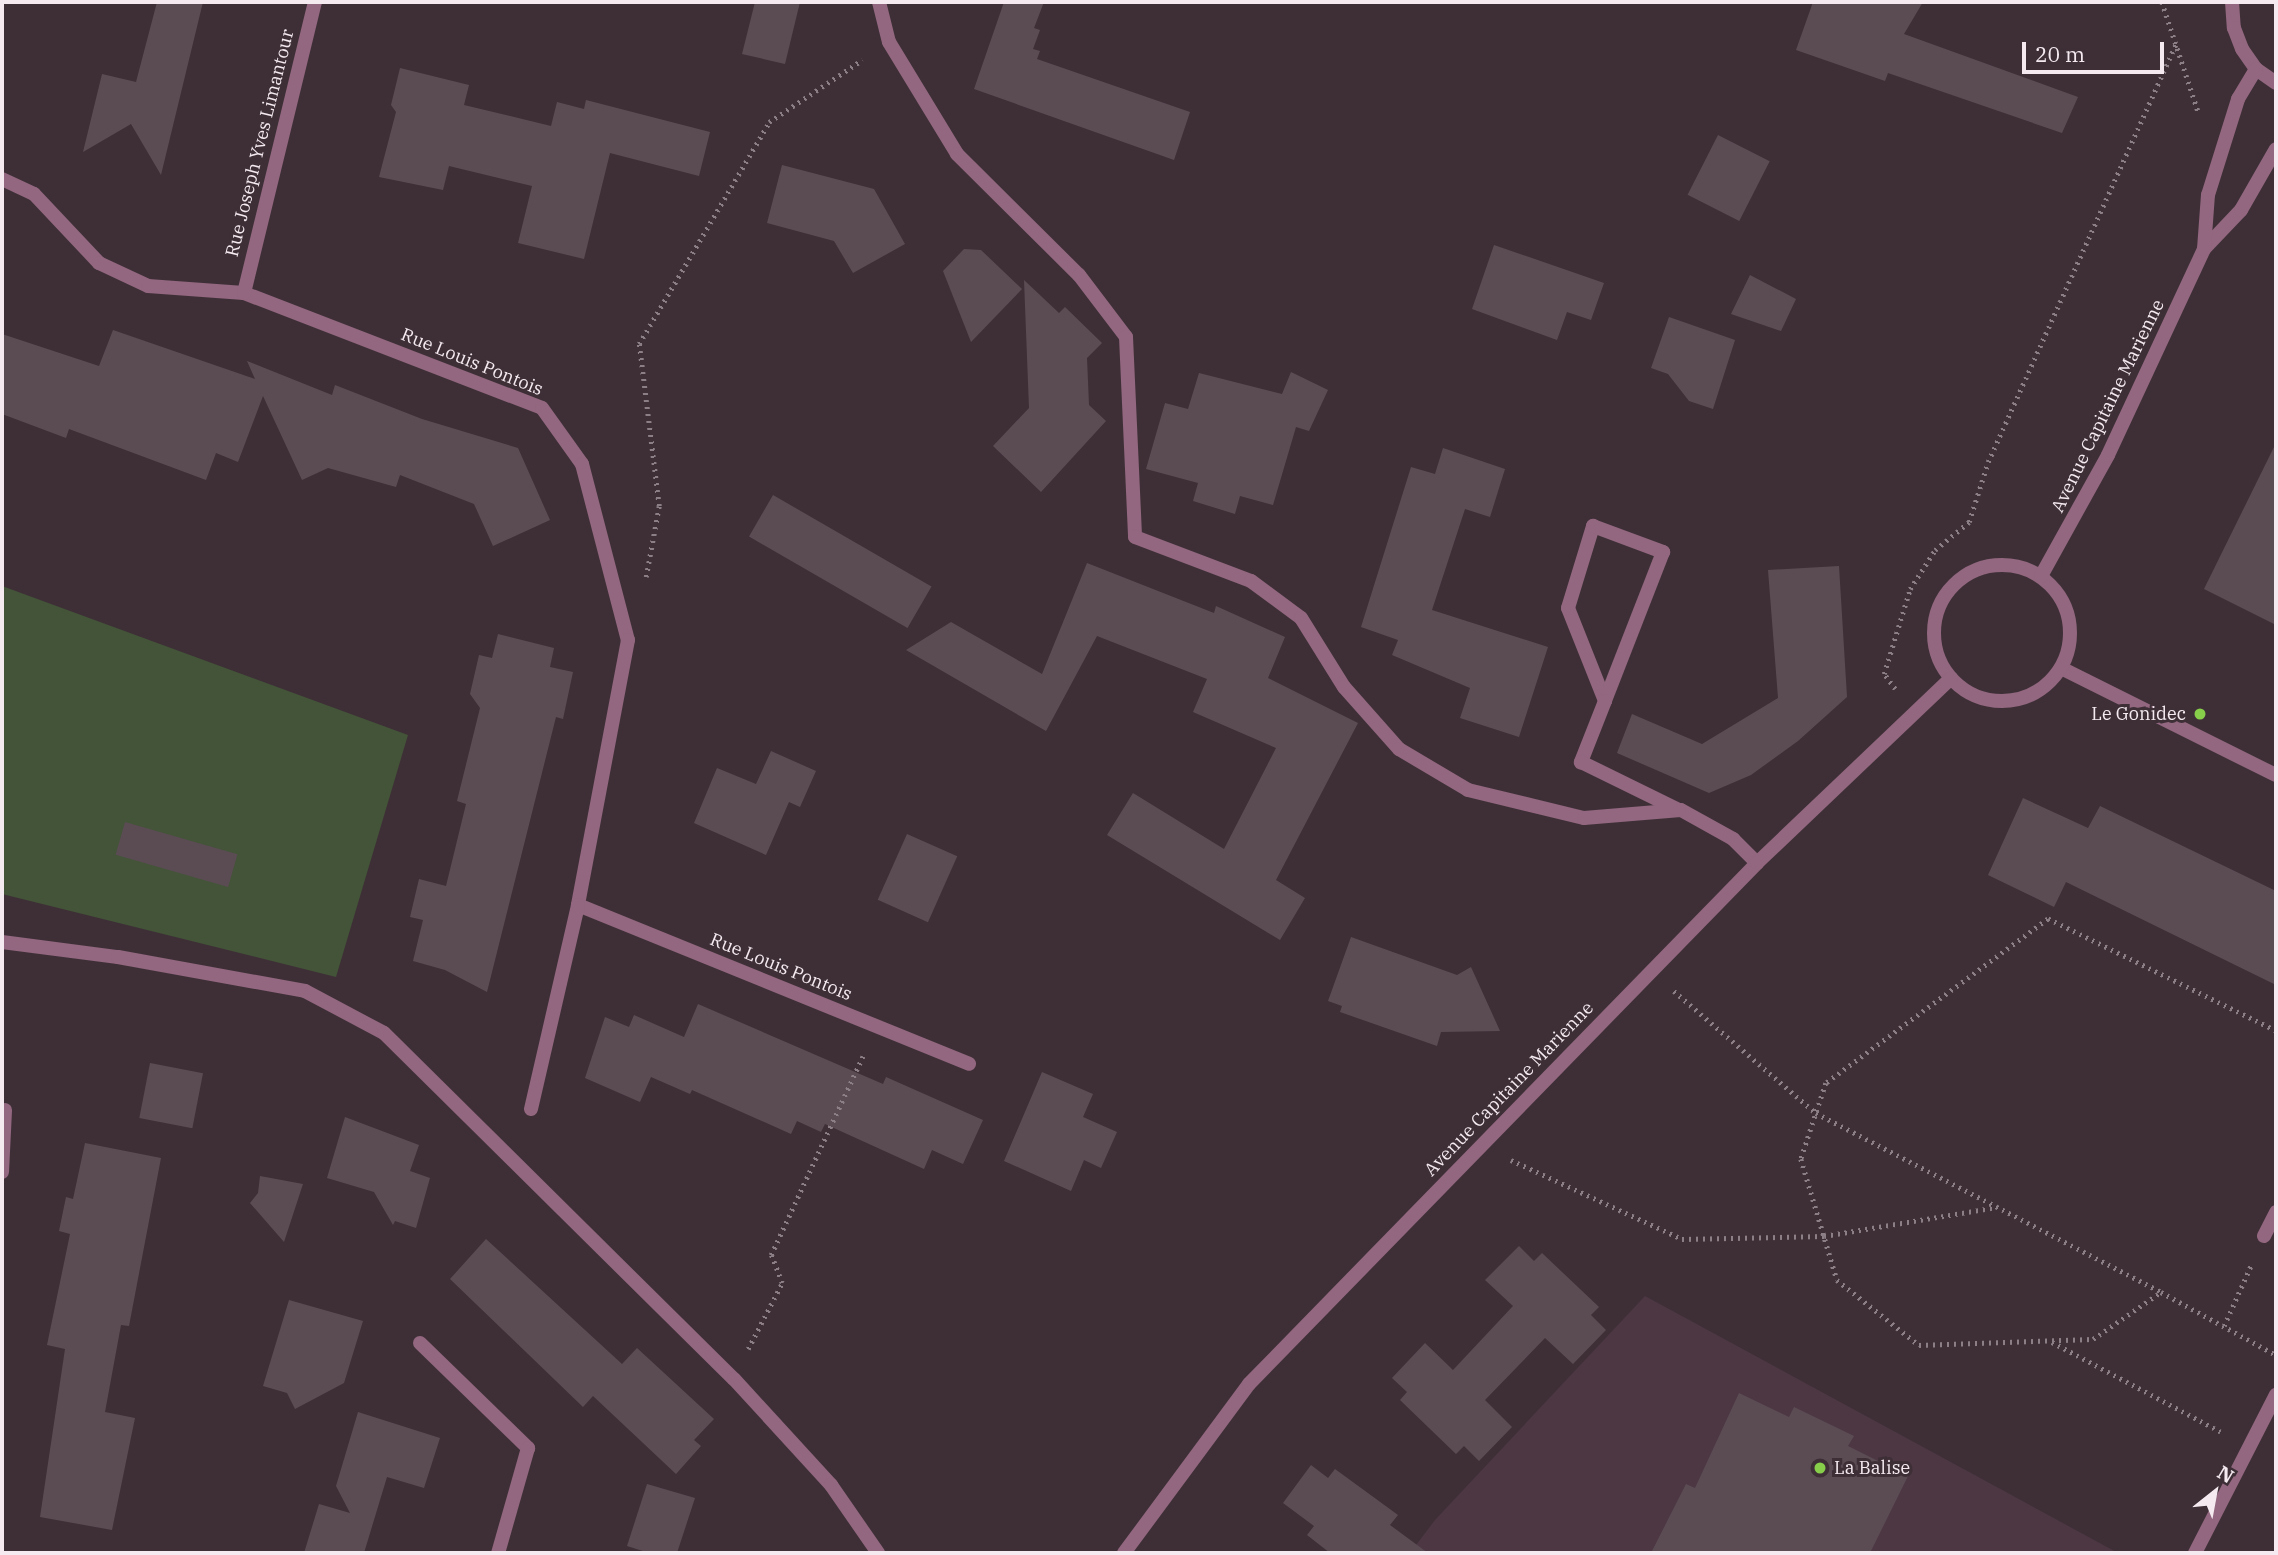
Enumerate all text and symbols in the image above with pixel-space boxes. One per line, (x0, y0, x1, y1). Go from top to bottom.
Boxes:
street label: Rue Joseph Yves Limantour (221, 27, 299, 259)
scale bar (2026, 28, 2168, 72)
text: 20 m (2035, 40, 2085, 68)
street label: Avenue Capitaine Marienne (2047, 296, 2169, 516)
street label: Rue Louis Pontois (398, 324, 546, 400)
place label: Le Gonidec (2091, 703, 2186, 725)
marker: Le Gonidec (2192, 706, 2208, 722)
street label: Rue Louis Pontois (707, 929, 855, 1005)
street label: Avenue Capitaine Marienne (1420, 997, 1598, 1181)
place label: La Balise (1834, 1457, 1910, 1479)
north arrow (2180, 1457, 2250, 1527)
marker: La Balise (1812, 1460, 1828, 1476)
text: N (2213, 1460, 2238, 1488)

